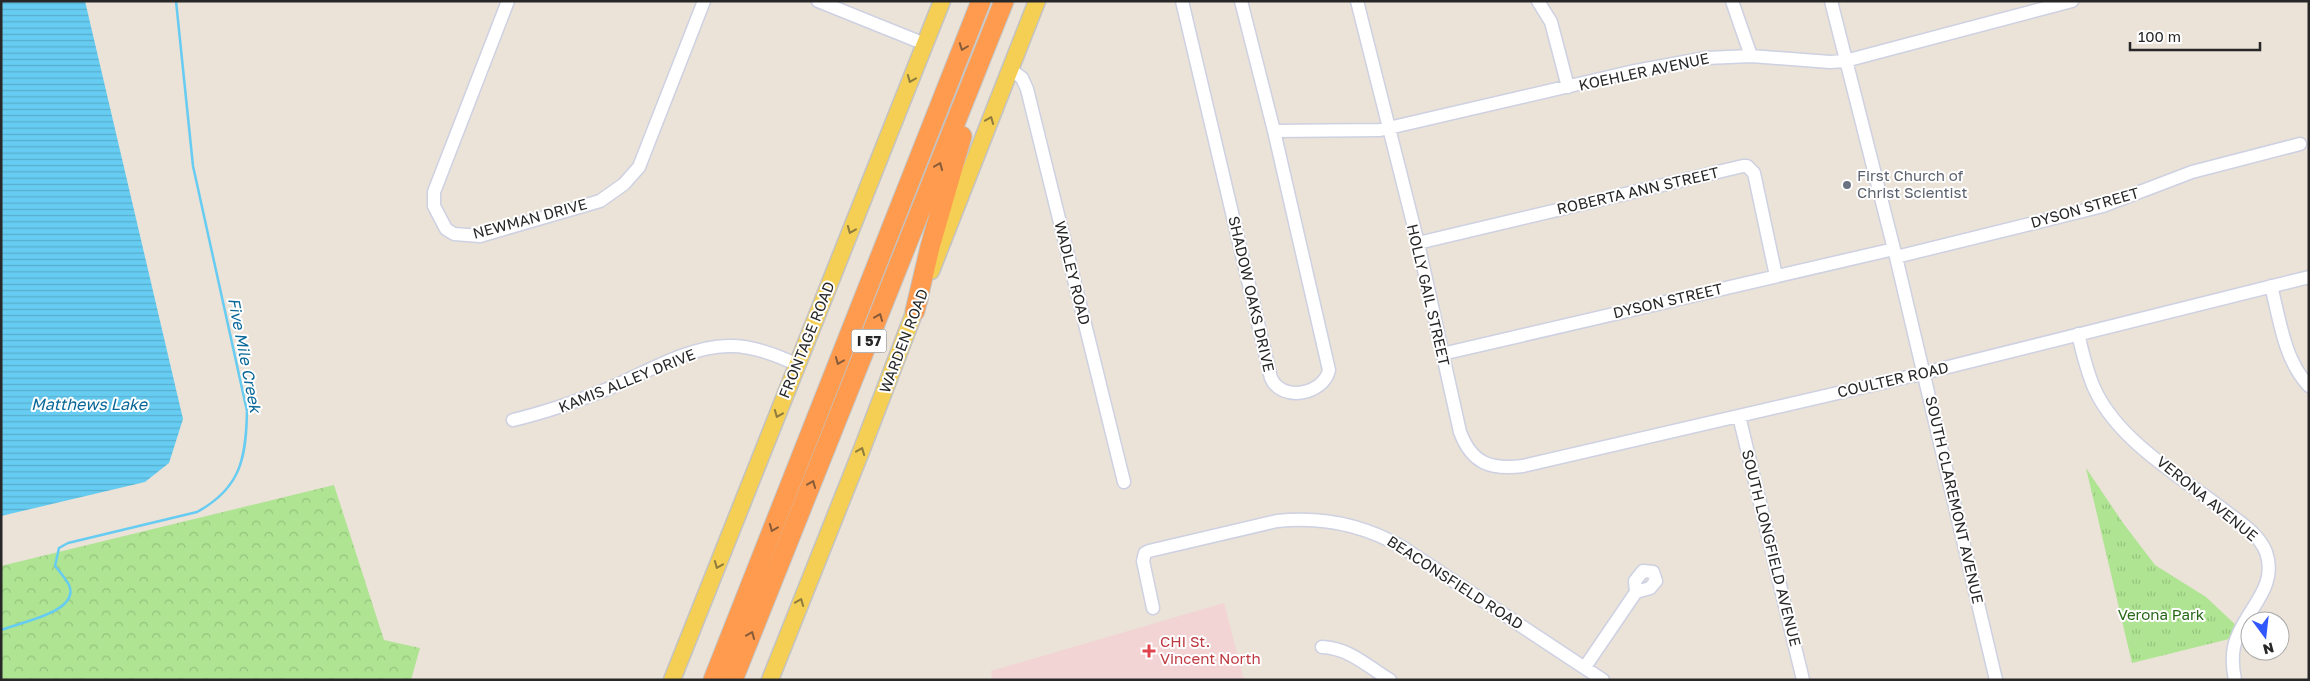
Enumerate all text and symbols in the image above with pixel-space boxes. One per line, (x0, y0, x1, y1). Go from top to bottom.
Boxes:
scale bar (2130, 20, 2260, 52)
text: 100 m (2138, 27, 2181, 45)
one-way arrow (959, 42, 969, 51)
street label: KOEHLER AVENUE (1577, 48, 1711, 94)
one-way arrow (907, 74, 917, 83)
one-way arrow (984, 117, 994, 125)
one-way arrow (932, 162, 943, 171)
street label: ROBERTA ANN STREET (1555, 163, 1721, 217)
place label: First Church of Christ Scientist (1857, 166, 1968, 201)
marker: First Church of Christ Scientist (1841, 179, 1853, 191)
street label: DYSON STREET (2028, 183, 2141, 231)
street label: NEWMAN DRIVE (471, 194, 589, 242)
street label: SHADOW OAKS DRIVE (1225, 214, 1279, 374)
street label: WADLEY ROAD (1051, 219, 1095, 327)
street label: HOLLY GAIL STREET (1404, 222, 1454, 368)
one-way arrow (846, 225, 857, 234)
street label: FRONTAGE ROAD (774, 279, 838, 401)
street label: DYSON STREET (1611, 279, 1724, 321)
street label: WARDEN ROAD (875, 286, 931, 395)
water label: Five Mile Creek (224, 296, 266, 416)
one-way arrow (872, 313, 883, 322)
road number: I 57 (852, 330, 886, 352)
street label: KAMIS ALLEY DRIVE (556, 344, 698, 416)
one-way arrow (835, 356, 846, 365)
street label: COULTER ROAD (1835, 357, 1950, 401)
water label: Matthews Lake (31, 394, 149, 414)
street label: SOUTH CLAREMONT AVENUE (1922, 394, 1988, 605)
one-way arrow (774, 409, 784, 418)
one-way arrow (855, 447, 866, 456)
street label: SOUTH LONGFIELD AVENUE (1739, 448, 1805, 648)
street label: VERONA AVENUE (2153, 452, 2262, 545)
one-way arrow (806, 480, 816, 489)
one-way arrow (769, 523, 779, 532)
street label: BEACONSFIELD ROAD (1384, 531, 1527, 633)
one-way arrow (714, 560, 724, 569)
one-way arrow (794, 598, 805, 607)
park label: Verona Park (2118, 605, 2205, 623)
north arrow (2240, 611, 2290, 661)
one-way arrow (746, 631, 756, 639)
place label: CHI St. Vincent North (1160, 632, 1261, 667)
text: N (2261, 639, 2276, 659)
marker: CHI St. Vincent North (1142, 644, 1156, 658)

